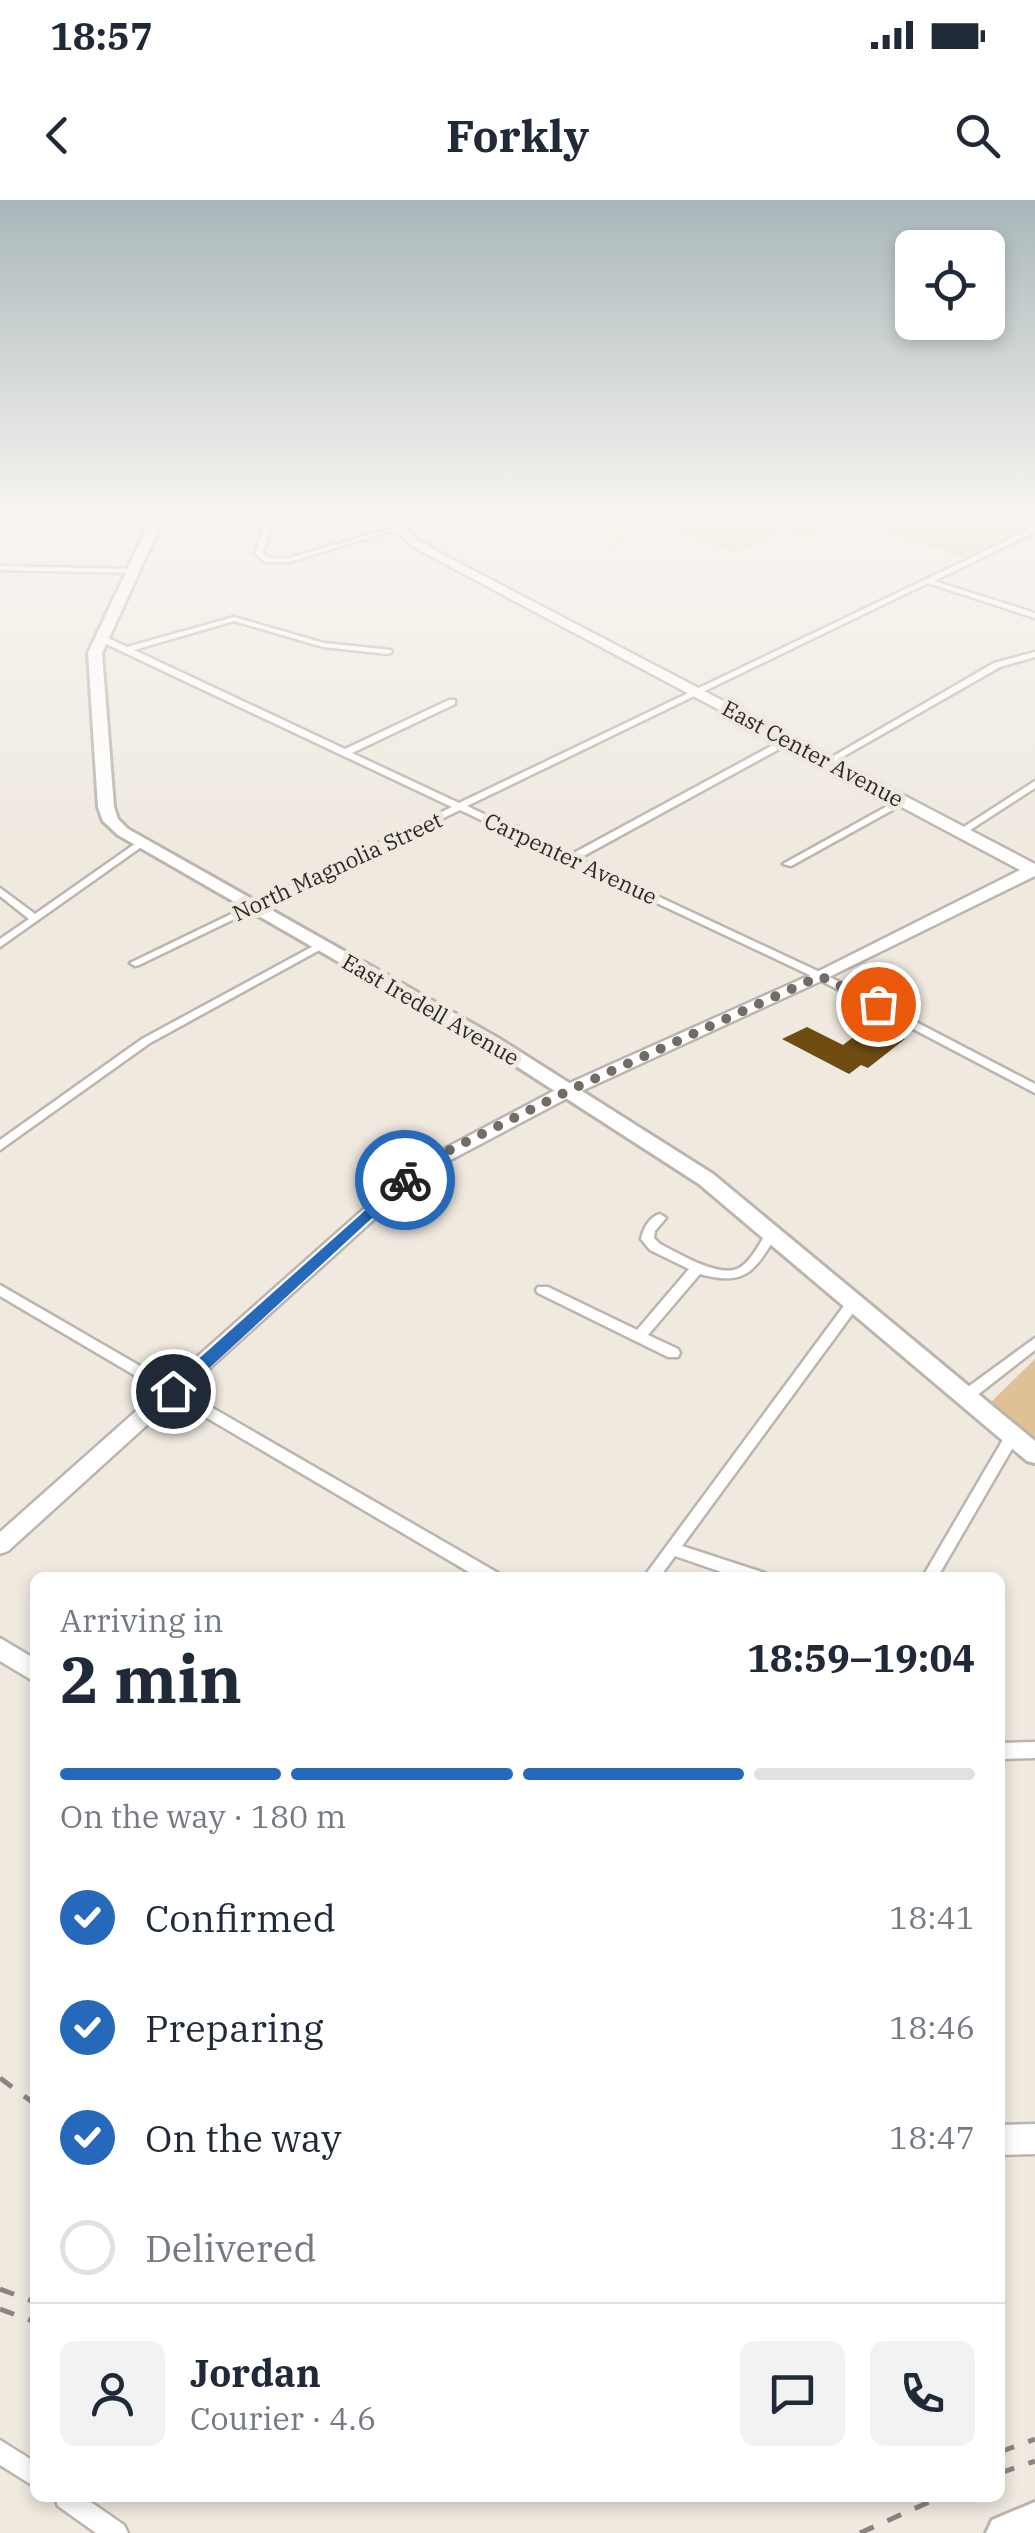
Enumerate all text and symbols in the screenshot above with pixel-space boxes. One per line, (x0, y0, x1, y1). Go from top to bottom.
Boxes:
text: 18:57 (50, 11, 153, 60)
text: Forkly (446, 106, 589, 164)
icon: back (30, 108, 85, 163)
icon: search (950, 108, 1005, 163)
map controls (895, 230, 1005, 340)
button: locate (895, 230, 1005, 340)
street label: East Center Avenue (717, 693, 909, 813)
street label: North Magnolia Street (228, 805, 447, 927)
street label: Carpenter Avenue (480, 805, 662, 911)
street label: East Iredell Avenue (337, 947, 525, 1071)
pin (836, 962, 921, 1047)
icon: bag (851, 977, 906, 1032)
courier (355, 1130, 455, 1230)
icon: bike (378, 1153, 433, 1208)
pin (131, 1349, 216, 1434)
icon: home (146, 1364, 201, 1419)
text: Arriving in (60, 1599, 223, 1641)
text: 18:59–19:04 (747, 1633, 975, 1682)
text: 2 min (60, 1636, 242, 1721)
text: On the way · 180 m (60, 1795, 346, 1837)
icon: check (60, 1890, 115, 1945)
text: Confirmed (145, 1893, 336, 1942)
text: 18:41 (889, 1896, 975, 1938)
icon: check (60, 2000, 115, 2055)
text: Preparing (145, 2003, 324, 2052)
text: 18:46 (889, 2006, 975, 2048)
icon: check (60, 2110, 115, 2165)
text: On the way (145, 2113, 342, 2162)
text: 18:47 (889, 2116, 975, 2158)
text: Delivered (145, 2223, 317, 2272)
button: person (60, 2341, 165, 2446)
button: chat (740, 2341, 845, 2446)
button: phone (870, 2341, 975, 2446)
text: Jordan (190, 2348, 321, 2397)
text: Courier · 4.6 (190, 2397, 376, 2439)

